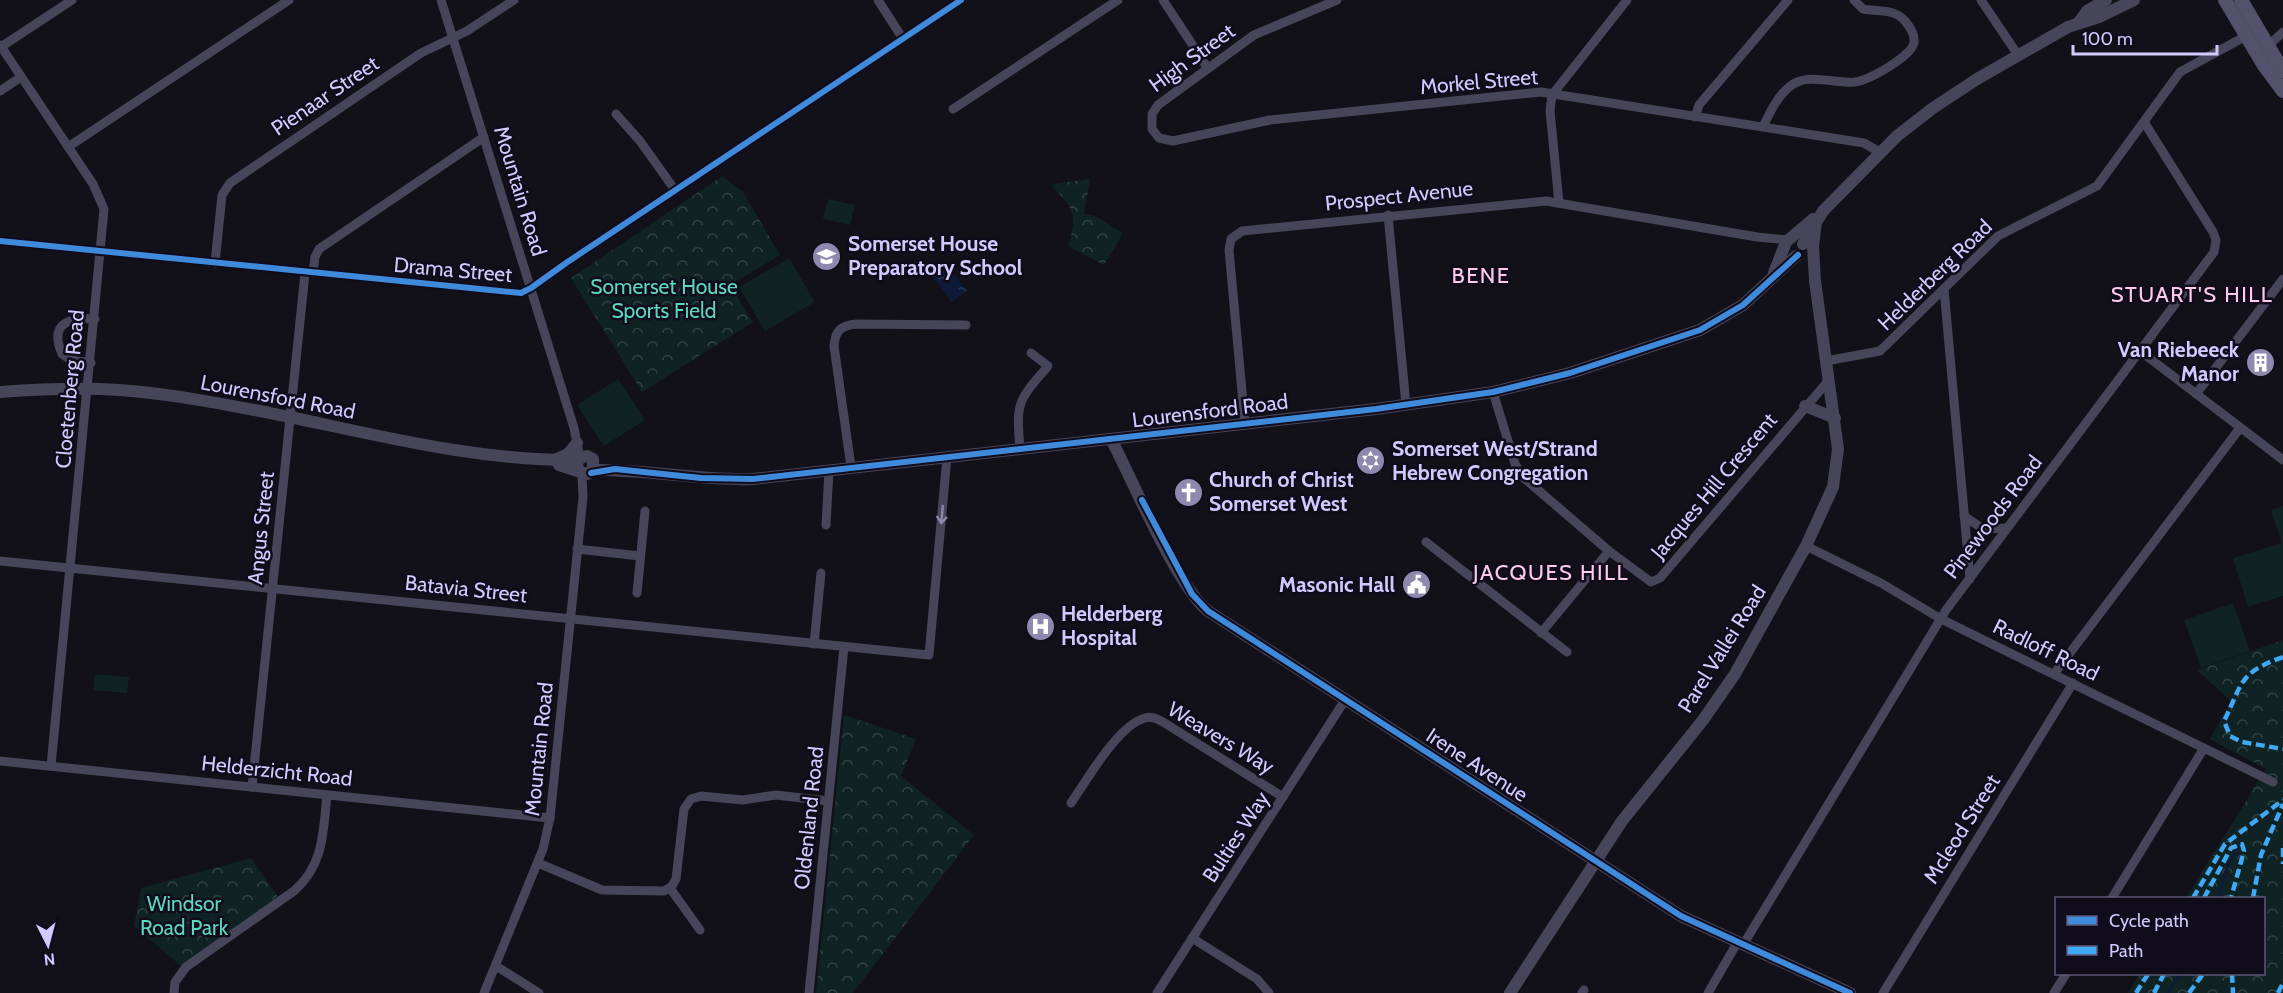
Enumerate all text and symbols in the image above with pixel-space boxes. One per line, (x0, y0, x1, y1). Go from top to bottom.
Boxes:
street label: High Street (1144, 18, 1239, 97)
scale bar (2073, 18, 2217, 56)
text: 100 m (2082, 28, 2133, 50)
street label: Pienaar Street (266, 50, 383, 141)
street label: Morkel Street (1419, 64, 1539, 99)
street label: Mountain Road (489, 123, 552, 259)
street label: Prospect Avenue (1324, 175, 1475, 216)
street label: Helderberg Road (1872, 214, 1997, 335)
place label: Somerset House Preparatory School (848, 231, 1023, 280)
school or university icon: Somerset House Preparatory School (811, 240, 843, 272)
street label: Drama Street (393, 252, 513, 287)
district label: BENE (1452, 262, 1511, 289)
park label: Somerset House Sports Field (590, 274, 738, 323)
district label: STUART'S HILL (2111, 281, 2273, 308)
street label: Cloetenberg Road (50, 309, 89, 469)
place label: Van Riebeeck Manor (2118, 337, 2240, 386)
building icon: Van Riebeeck Manor (2244, 346, 2276, 378)
street label: Lourensford Road (199, 369, 358, 424)
street label: Lourensford Road (1131, 389, 1289, 432)
street label: Jacques Hill Crescent (1645, 408, 1782, 564)
place label: Somerset West/Strand Hebrew Congregation (1392, 436, 1598, 485)
synagogue icon: Somerset West/Strand Hebrew Congregation (1355, 445, 1387, 477)
street label: Pinewoods Road (1938, 450, 2047, 583)
place label: Church of Christ Somerset West (1209, 467, 1354, 516)
street label: Angus Street (242, 470, 279, 586)
church icon: Church of Christ Somerset West (1172, 476, 1204, 508)
one-way arrow (936, 505, 947, 525)
district label: JACQUES HILL (1472, 559, 1629, 586)
public building icon: Masonic Hall (1400, 569, 1432, 601)
street label: Batavia Street (404, 570, 528, 607)
place label: Masonic Hall (1279, 572, 1395, 597)
street label: Parel Vallei Road (1672, 580, 1771, 717)
place label: Helderberg Hospital (1061, 601, 1163, 650)
hospital icon: Helderberg Hospital (1024, 610, 1056, 642)
street label: Radloff Road (1989, 613, 2103, 686)
street label: Mountain Road (519, 681, 558, 817)
street label: Weavers Way (1163, 696, 1279, 779)
street label: Irene Avenue (1422, 722, 1533, 807)
street label: Oldenland Road (789, 745, 828, 891)
street label: Helderzicht Road (200, 750, 354, 791)
street label: Mcleod Street (1918, 770, 2005, 888)
street label: Bulties Way (1197, 786, 1274, 887)
park label: Windsor Road Park (140, 891, 229, 940)
legend (2055, 897, 2265, 975)
text: Cycle path (2109, 910, 2189, 932)
north arrow (18, 915, 78, 975)
text: Path (2109, 940, 2143, 962)
text: N (43, 949, 56, 969)

